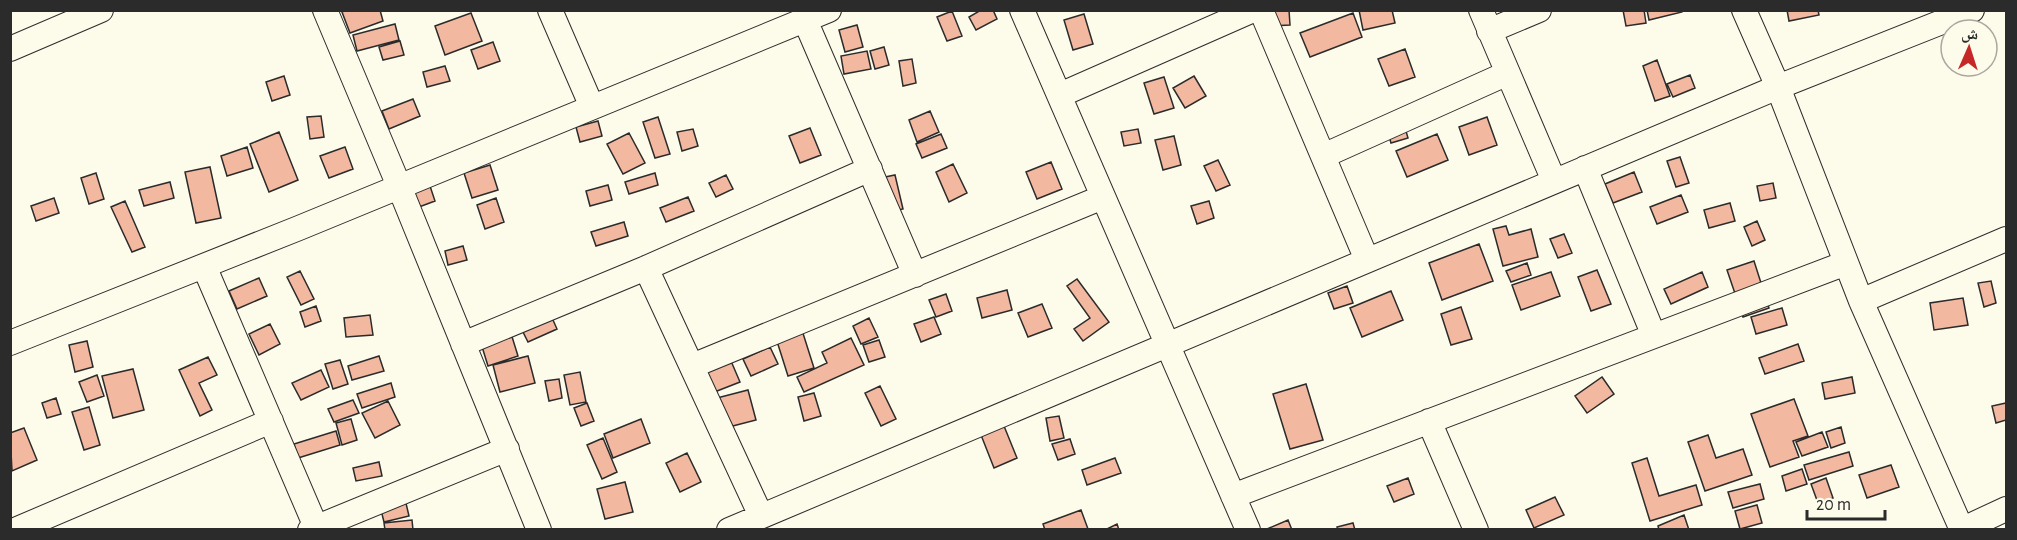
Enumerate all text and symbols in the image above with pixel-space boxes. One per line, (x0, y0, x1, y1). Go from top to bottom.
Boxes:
north arrow (1939, 18, 1999, 78)
text: ش (1961, 26, 1979, 43)
scale bar (1807, 483, 1885, 521)
text: 20 m (1816, 496, 1851, 514)

